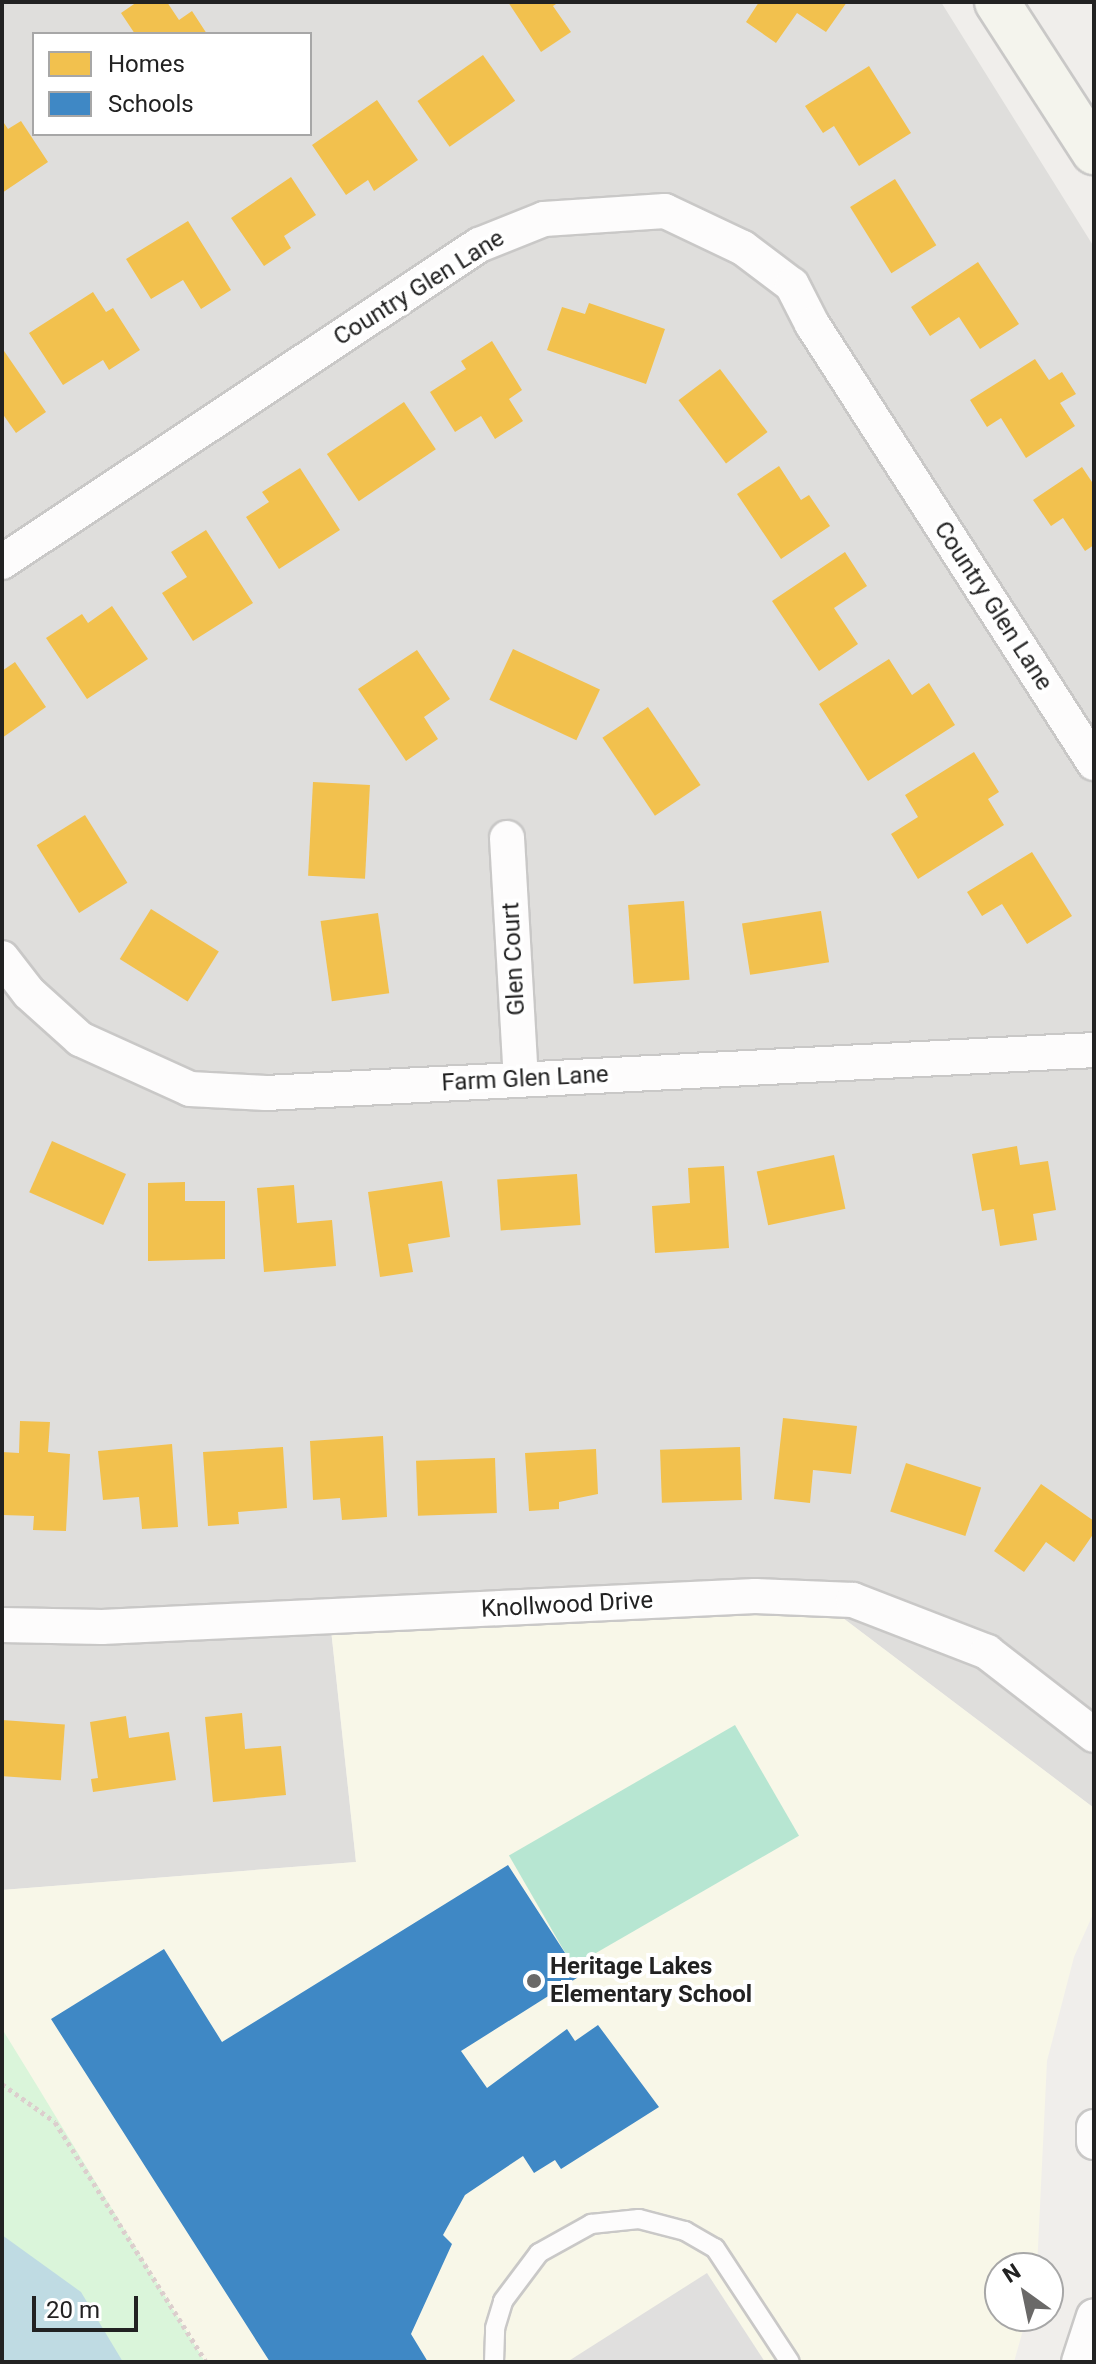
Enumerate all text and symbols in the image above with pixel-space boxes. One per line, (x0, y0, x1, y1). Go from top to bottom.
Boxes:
legend (32, 32, 312, 136)
text: Homes (108, 50, 185, 78)
text: Schools (108, 90, 194, 118)
street label: Country Glen Lane (329, 224, 509, 352)
street label: Country Glen Lane (928, 516, 1058, 696)
street label: Glen Court (497, 902, 531, 1016)
street label: Farm Glen Lane (441, 1060, 609, 1098)
street label: Knollwood Drive (480, 1586, 654, 1624)
place label: Heritage Lakes Elementary School (550, 1953, 752, 2009)
marker: Heritage Lakes Elementary School (525, 1972, 543, 1990)
north arrow (984, 2252, 1064, 2332)
text: N (998, 2258, 1025, 2288)
scale bar (36, 2280, 142, 2330)
text: 20 m (46, 2296, 100, 2324)

